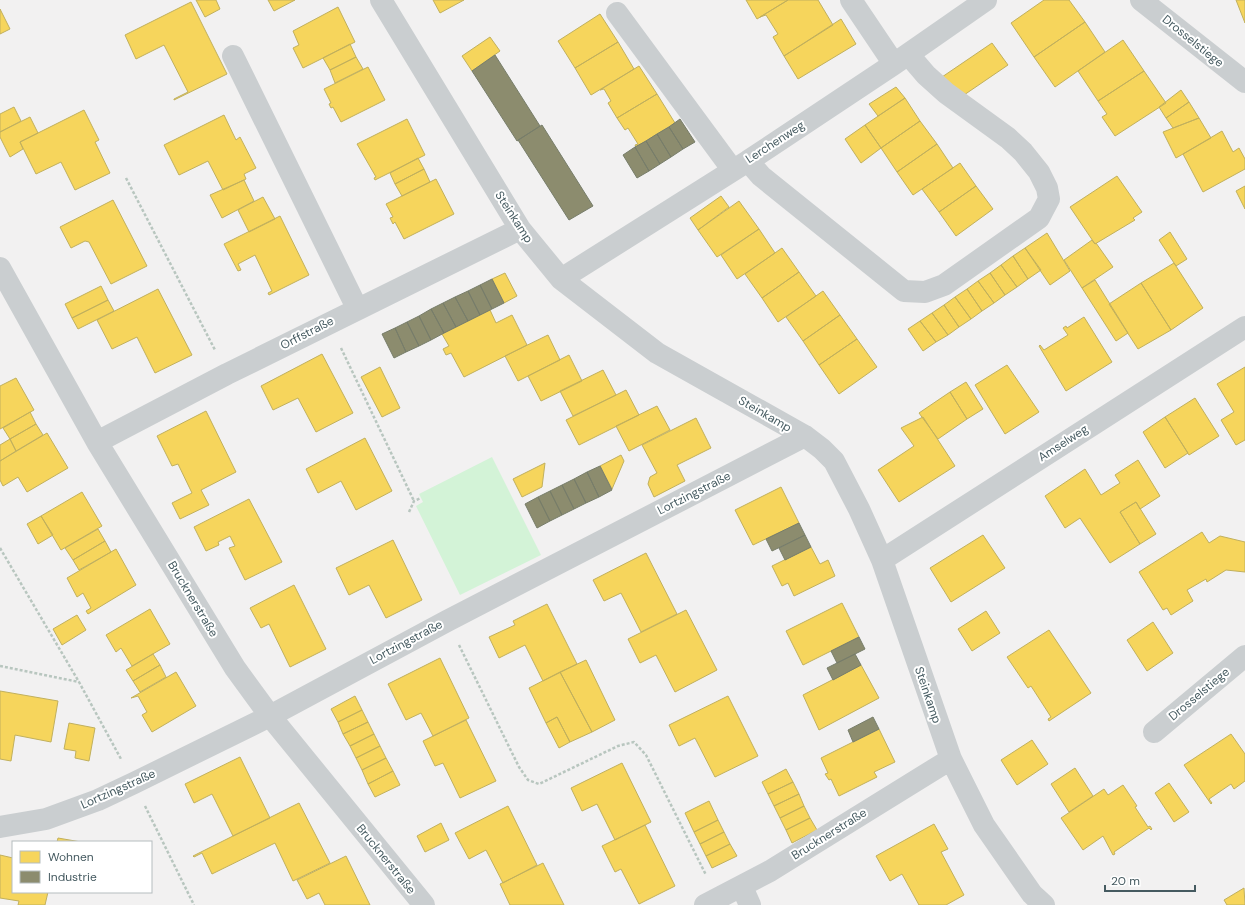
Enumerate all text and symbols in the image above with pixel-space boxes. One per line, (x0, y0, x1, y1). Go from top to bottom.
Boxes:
street label: Drosselstiege (1159, 11, 1227, 71)
street label: Lerchenweg (743, 117, 808, 167)
street label: Steinkamp (491, 188, 537, 246)
street label: Orffstraße (278, 313, 336, 353)
street label: Steinkamp (736, 392, 794, 436)
street label: Amselweg (1035, 421, 1091, 465)
street label: Lortzingstraße (655, 468, 734, 518)
street label: Brucknerstraße (164, 558, 222, 640)
street label: Lortzingstraße (367, 616, 445, 668)
street label: Drosselstiege (1165, 664, 1233, 724)
street label: Steinkamp (911, 665, 945, 725)
street label: Lortzingstraße (78, 765, 158, 813)
street label: Brucknerstraße (788, 804, 870, 863)
street label: Brucknerstraße (353, 821, 419, 897)
legend (12, 841, 152, 893)
text: Wohnen (48, 849, 94, 865)
scale bar (1105, 867, 1195, 893)
text: Industrie (48, 869, 97, 885)
text: 20 m (1111, 873, 1140, 889)

